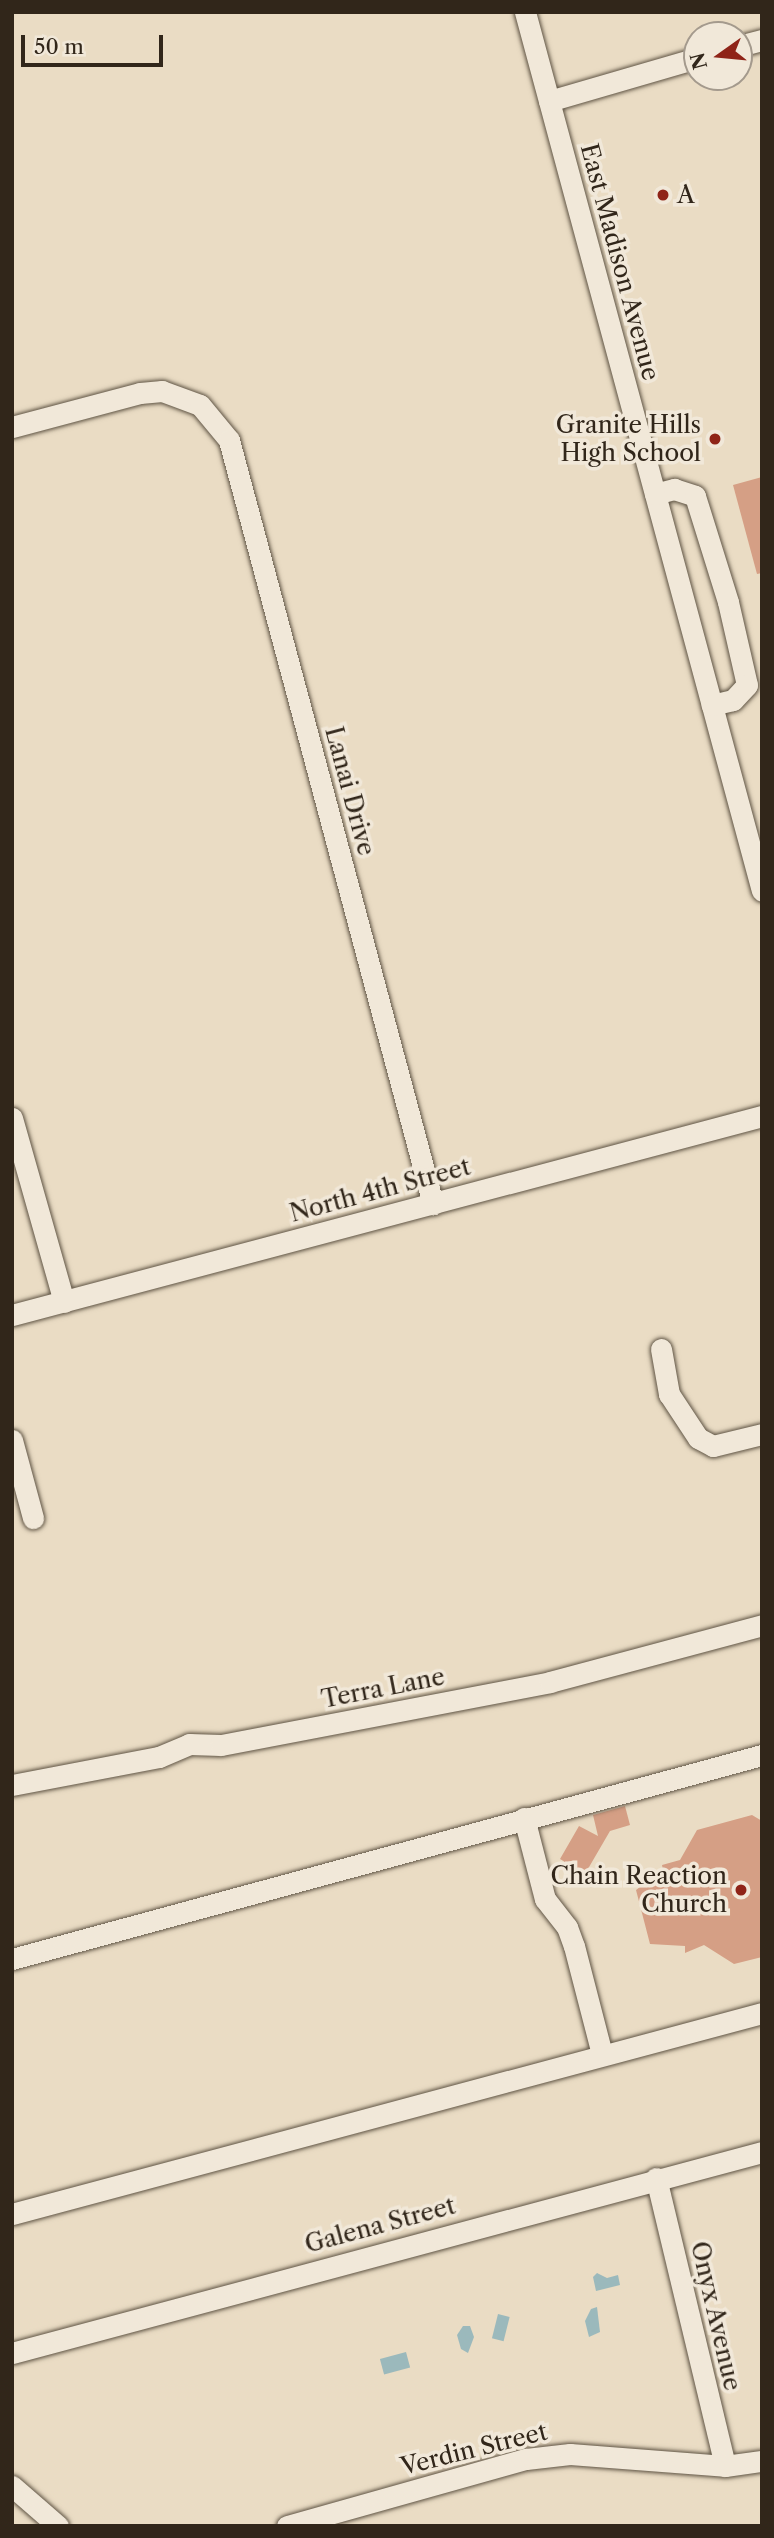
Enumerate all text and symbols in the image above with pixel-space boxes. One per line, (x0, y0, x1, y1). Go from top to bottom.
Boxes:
scale bar (24, 21, 166, 65)
north arrow (683, 21, 753, 91)
text: 50 m (34, 34, 84, 59)
text: N (686, 50, 712, 72)
street label: East Madison Avenue (574, 140, 666, 384)
place label: A (677, 181, 695, 209)
marker: A (655, 187, 671, 203)
place label: Granite Hills High School (556, 411, 701, 467)
marker: Granite Hills High School (707, 431, 723, 447)
street label: Lanai Drive (319, 723, 381, 859)
street label: North 4th Street (287, 1152, 473, 1228)
street label: Terra Lane (319, 1662, 447, 1714)
place label: Chain Reaction Church (550, 1862, 727, 1918)
marker: Chain Reaction Church (733, 1882, 749, 1898)
street label: Galena Street (302, 2191, 458, 2259)
street label: Onyx Avenue (685, 2238, 747, 2394)
street label: Verdin Street (398, 2417, 550, 2481)

